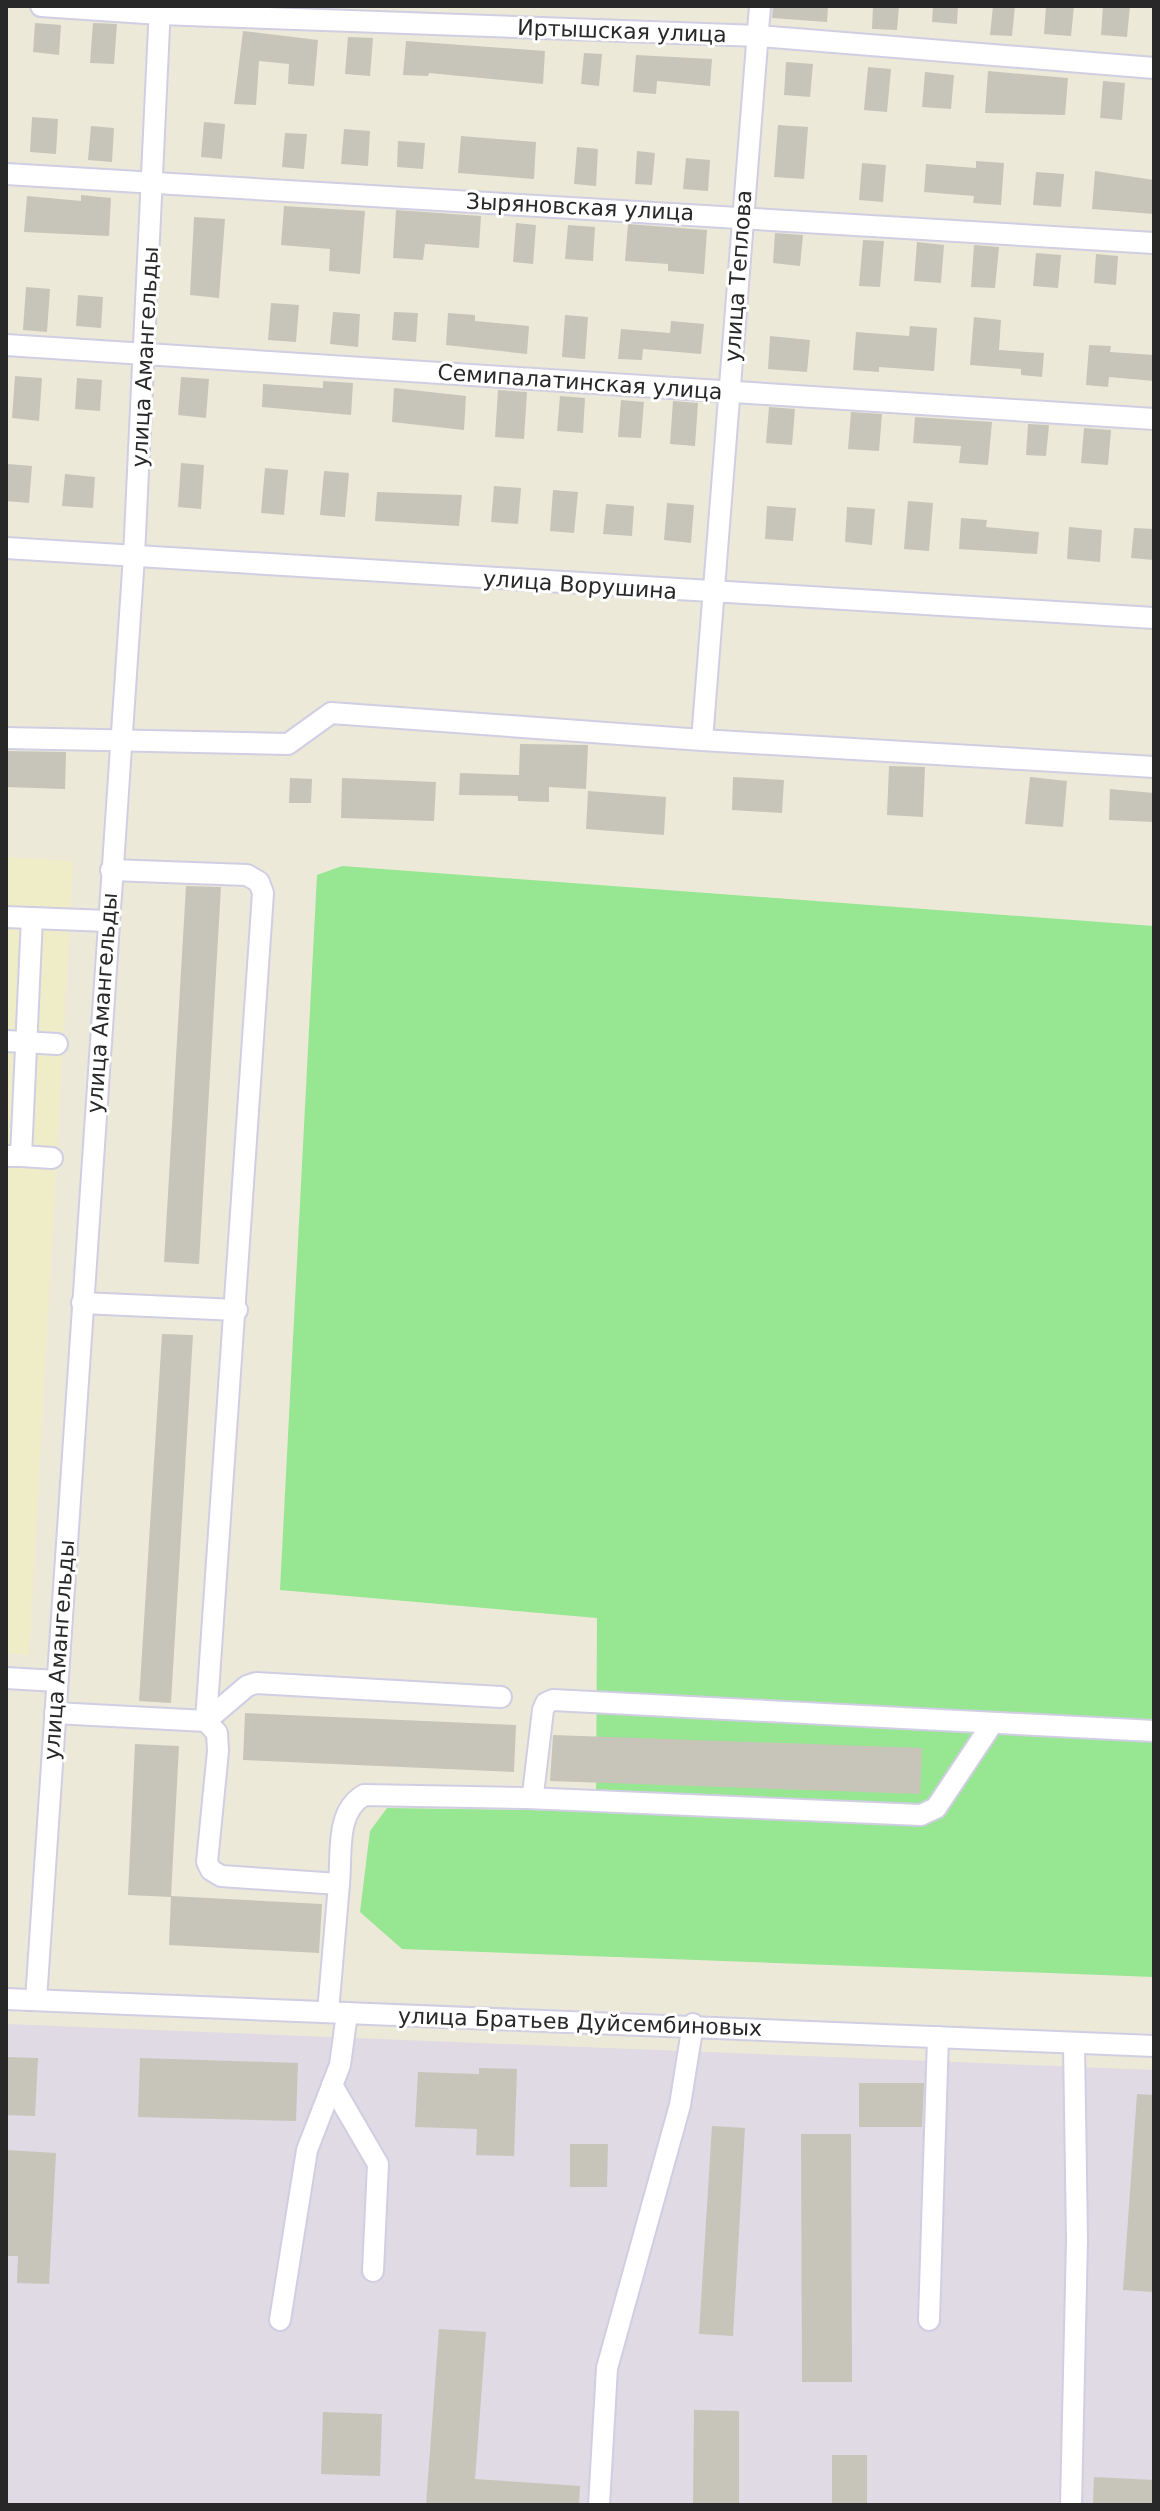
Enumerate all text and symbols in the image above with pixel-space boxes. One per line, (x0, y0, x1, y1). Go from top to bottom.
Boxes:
street label: Иртышская улица (517, 15, 727, 47)
street label: Зыряновская улица (465, 189, 695, 225)
street label: улица Теплова (720, 189, 756, 363)
street label: улица Амангельды (127, 246, 163, 468)
street label: Семипалатинская улица (437, 360, 723, 404)
street label: улица Ворушина (482, 566, 678, 604)
street label: улица Амангельды (82, 892, 122, 1114)
street label: улица Амангельды (39, 1539, 79, 1761)
street label: улица Братьев Дуйсембиновых (397, 2003, 763, 2041)

